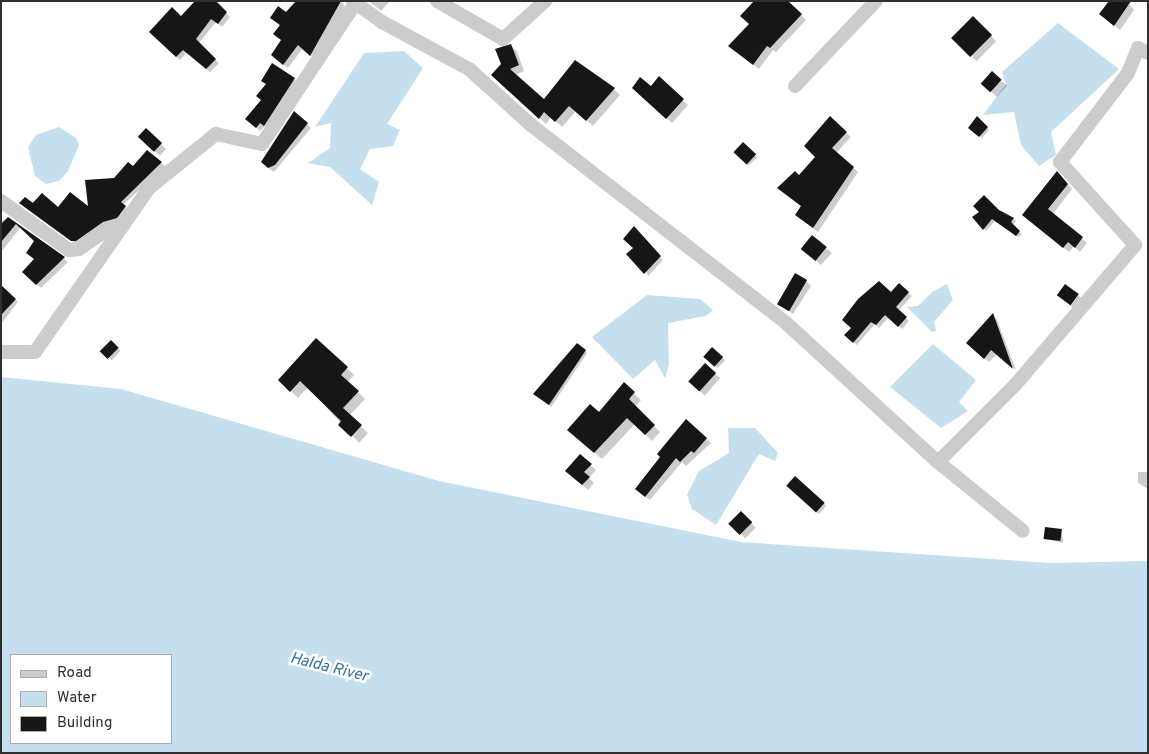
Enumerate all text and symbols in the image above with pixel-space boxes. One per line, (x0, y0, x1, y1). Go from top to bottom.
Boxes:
water label: Halda River (288, 649, 370, 687)
legend (10, 654, 172, 744)
text: Road (57, 664, 92, 683)
text: Water (57, 689, 96, 708)
text: Building (57, 714, 112, 733)

